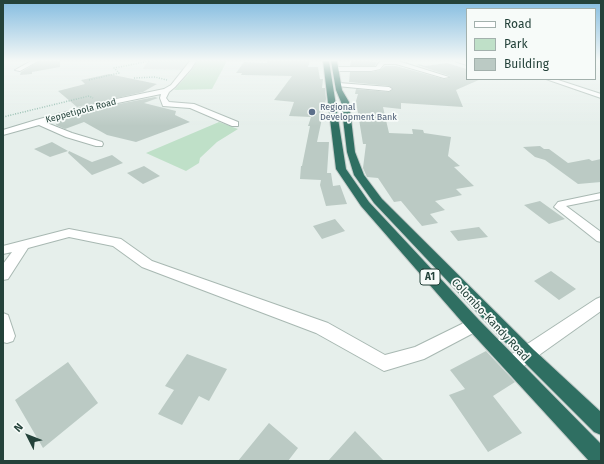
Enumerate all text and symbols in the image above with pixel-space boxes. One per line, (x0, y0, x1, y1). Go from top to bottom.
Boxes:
legend (466, 8, 596, 80)
text: Road (504, 17, 532, 31)
text: Park (504, 37, 528, 51)
text: Building (504, 57, 549, 71)
street label: Keppetipola Road (44, 96, 118, 126)
place label: Regional Development Bank (320, 102, 397, 123)
marker: Regional Development Bank (307, 107, 317, 117)
road number: A1 (420, 269, 440, 285)
street label: Colombo-Kandy Road (448, 276, 532, 364)
north arrow (8, 416, 48, 456)
text: N (11, 421, 26, 435)

